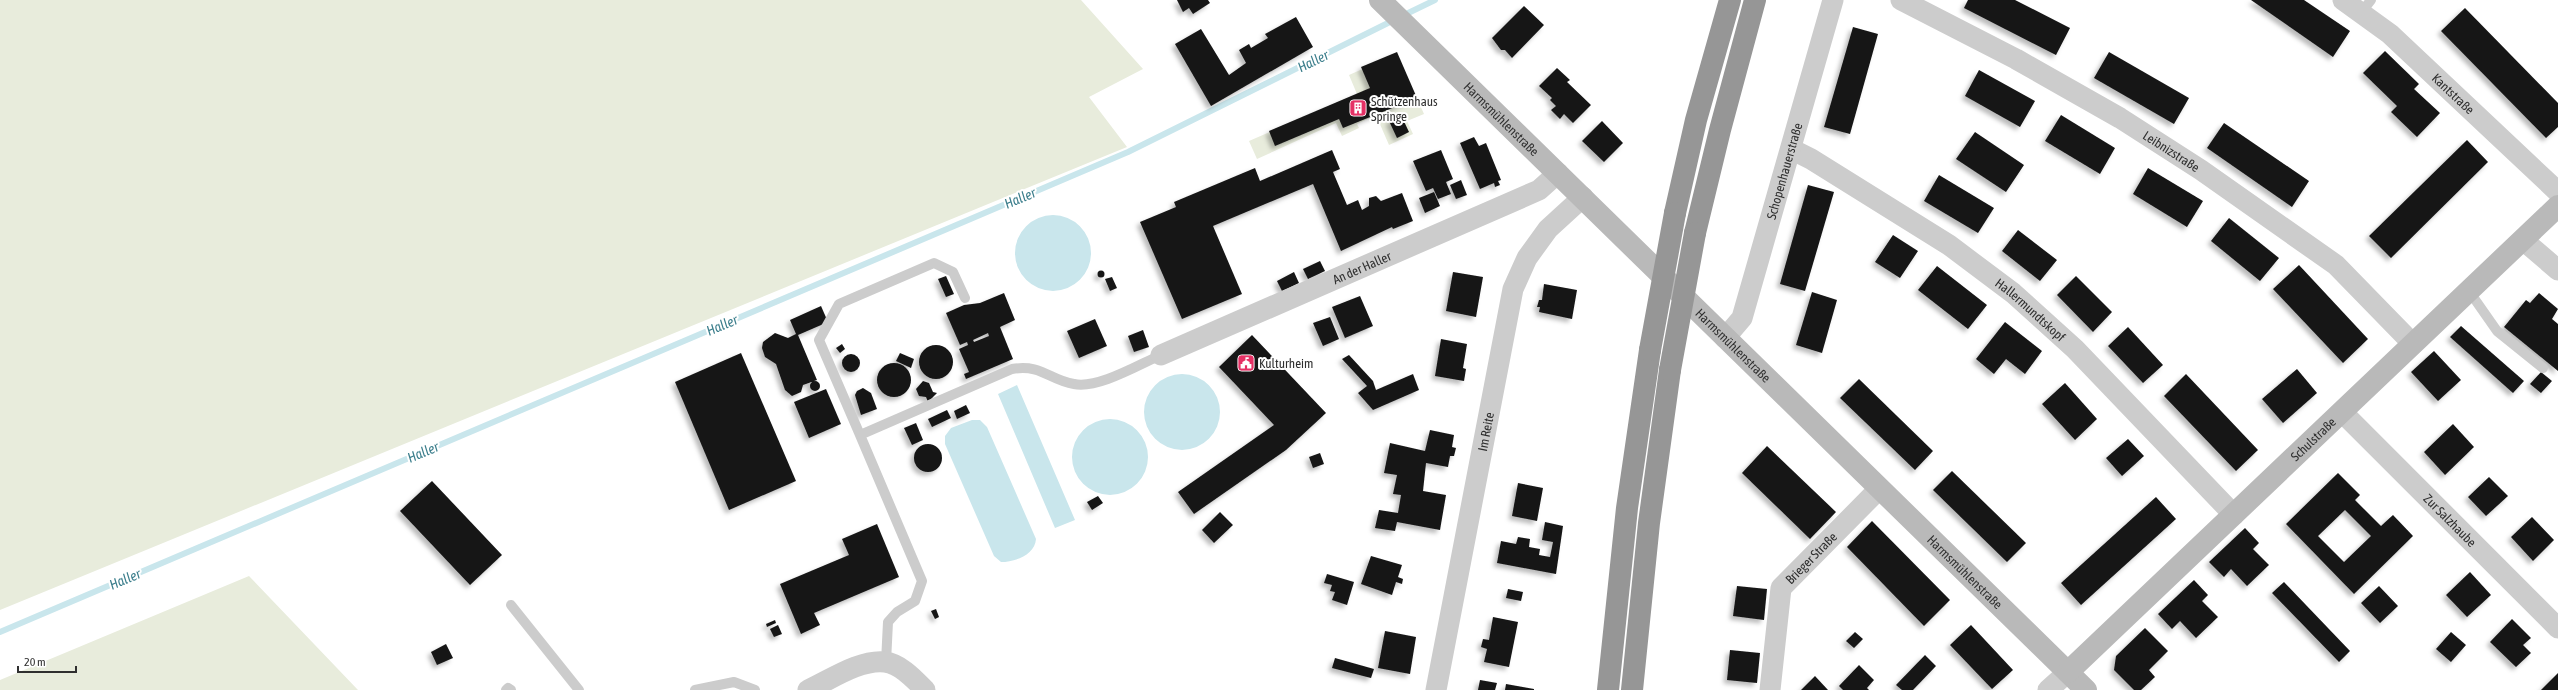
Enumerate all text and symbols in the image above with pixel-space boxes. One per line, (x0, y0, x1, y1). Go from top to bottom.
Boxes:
water label: Haller (1295, 46, 1332, 75)
street label: Kantstraße (2429, 71, 2477, 117)
street label: Harmsmühlenstraße (1461, 79, 1542, 159)
place label: Schützenhaus Springe (1371, 94, 1438, 124)
building icon: Schützenhaus Springe (1348, 98, 1368, 118)
street label: Schopenhauerstraße (1764, 121, 1805, 221)
street label: Leibnizstraße (2140, 128, 2202, 175)
water label: Haller (1002, 184, 1039, 212)
street label: An der Haller (1330, 248, 1394, 287)
street label: Hallermundtskopf (1992, 275, 2068, 345)
street label: Harmsmühlenstraße (1692, 306, 1774, 386)
water label: Haller (704, 311, 741, 339)
public building icon: Kulturheim (1236, 353, 1256, 373)
place label: Kulturheim (1259, 356, 1313, 371)
street label: Im Reite (1475, 411, 1497, 453)
street label: Schulstraße (2288, 415, 2339, 464)
water label: Haller (405, 438, 442, 466)
street label: Zur Salzhaube (2420, 491, 2479, 550)
street label: Brieger Straße (1782, 529, 1840, 587)
street label: Harmsmühlenstraße (1924, 532, 2005, 612)
water label: Haller (107, 565, 144, 593)
scale bar (18, 648, 76, 674)
text: 20 m (24, 655, 46, 669)

